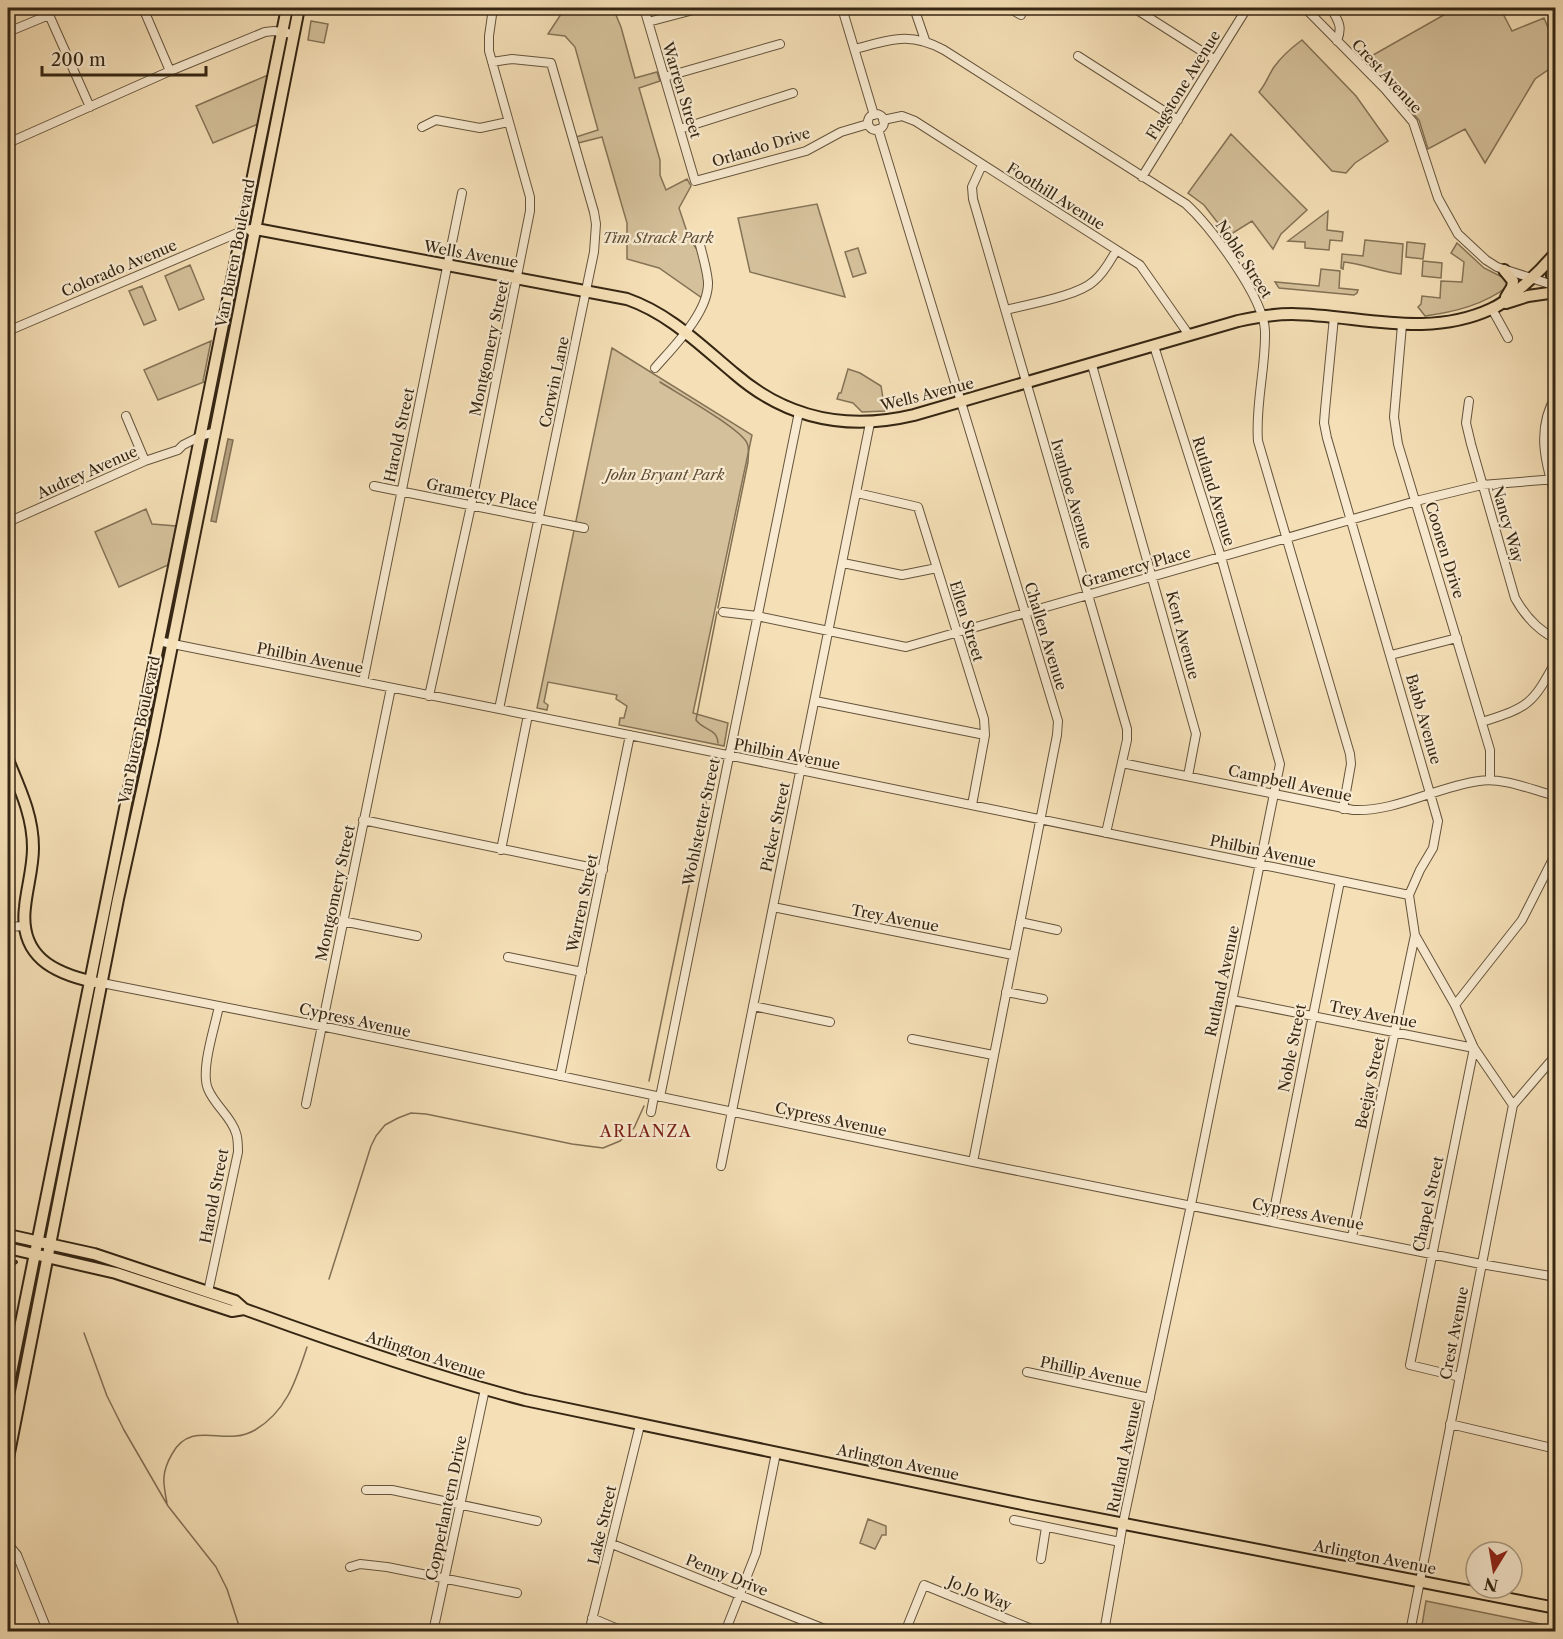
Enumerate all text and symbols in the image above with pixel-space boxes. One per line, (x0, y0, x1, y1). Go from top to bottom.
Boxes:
street label: Flagstone Avenue (1142, 27, 1224, 143)
street label: Crest Avenue (1348, 35, 1426, 117)
scale bar (42, 39, 206, 77)
street label: Warren Street (658, 39, 706, 141)
text: 200 m (51, 49, 106, 71)
street label: Orlando Drive (710, 123, 812, 171)
street label: Foothill Avenue (1003, 158, 1109, 234)
street label: Van Buren Boulevard (211, 177, 259, 330)
street label: Noble Street (1212, 216, 1277, 302)
park label: Tim Strack Park (602, 228, 714, 247)
street label: Colorado Avenue (58, 235, 180, 301)
street label: Wells Avenue (421, 236, 520, 272)
street label: Montgomery Street (465, 277, 513, 418)
street label: Corwin Lane (535, 335, 573, 429)
street label: Wells Avenue (877, 373, 976, 415)
street label: Harold Street (380, 385, 418, 484)
street label: Rutland Avenue (1188, 434, 1240, 548)
street label: Ivanhoe Avenue (1047, 437, 1097, 551)
street label: Audrey Avenue (33, 441, 140, 503)
park label: John Bryant Park (601, 465, 725, 484)
street label: Gramercy Place (425, 474, 539, 514)
street label: Nancy Way (1488, 483, 1528, 565)
street label: Coonen Drive (1421, 499, 1469, 601)
street label: Gramercy Place (1079, 542, 1193, 592)
street label: Ellen Street (946, 578, 989, 664)
street label: Challen Avenue (1021, 580, 1071, 692)
street label: Kent Avenue (1162, 589, 1204, 681)
street label: Philbin Avenue (255, 638, 365, 678)
street label: Van Buren Boulevard (114, 654, 164, 807)
street label: Babb Avenue (1402, 672, 1446, 766)
street label: Philbin Avenue (732, 734, 842, 774)
street label: Wohlstetter Street (678, 756, 724, 888)
street label: Campbell Avenue (1227, 761, 1353, 805)
street label: Picker Street (756, 780, 794, 874)
street label: Montgomery Street (311, 822, 359, 963)
street label: Philbin Avenue (1208, 830, 1318, 872)
street label: Warren Street (562, 852, 602, 955)
street label: Trey Avenue (849, 900, 941, 936)
street label: Rutland Avenue (1201, 924, 1243, 1038)
street label: Trey Avenue (1327, 996, 1419, 1032)
street label: Cypress Avenue (298, 999, 412, 1041)
street label: Noble Street (1274, 1002, 1310, 1094)
street label: Beejay Street (1351, 1035, 1389, 1131)
street label: Cypress Avenue (774, 1098, 888, 1140)
district label: ARLANZA (599, 1121, 692, 1141)
street label: Harold Street (196, 1146, 233, 1245)
street label: Chapel Street (1409, 1154, 1448, 1254)
street label: Cypress Avenue (1250, 1194, 1366, 1234)
street label: Crest Avenue (1436, 1285, 1472, 1381)
street label: Arlington Avenue (363, 1326, 488, 1383)
street label: Phillip Avenue (1039, 1352, 1143, 1392)
street label: Rutland Avenue (1103, 1400, 1145, 1514)
street label: Copperlantern Drive (421, 1434, 471, 1582)
street label: Arlington Avenue (834, 1440, 961, 1484)
street label: Lake Street (584, 1483, 620, 1566)
street label: Arlington Avenue (1311, 1536, 1438, 1578)
north arrow (1464, 1540, 1524, 1600)
street label: Penny Drive (683, 1550, 771, 1600)
street label: Jo Jo Way (944, 1571, 1015, 1615)
text: N (1482, 1574, 1500, 1596)

